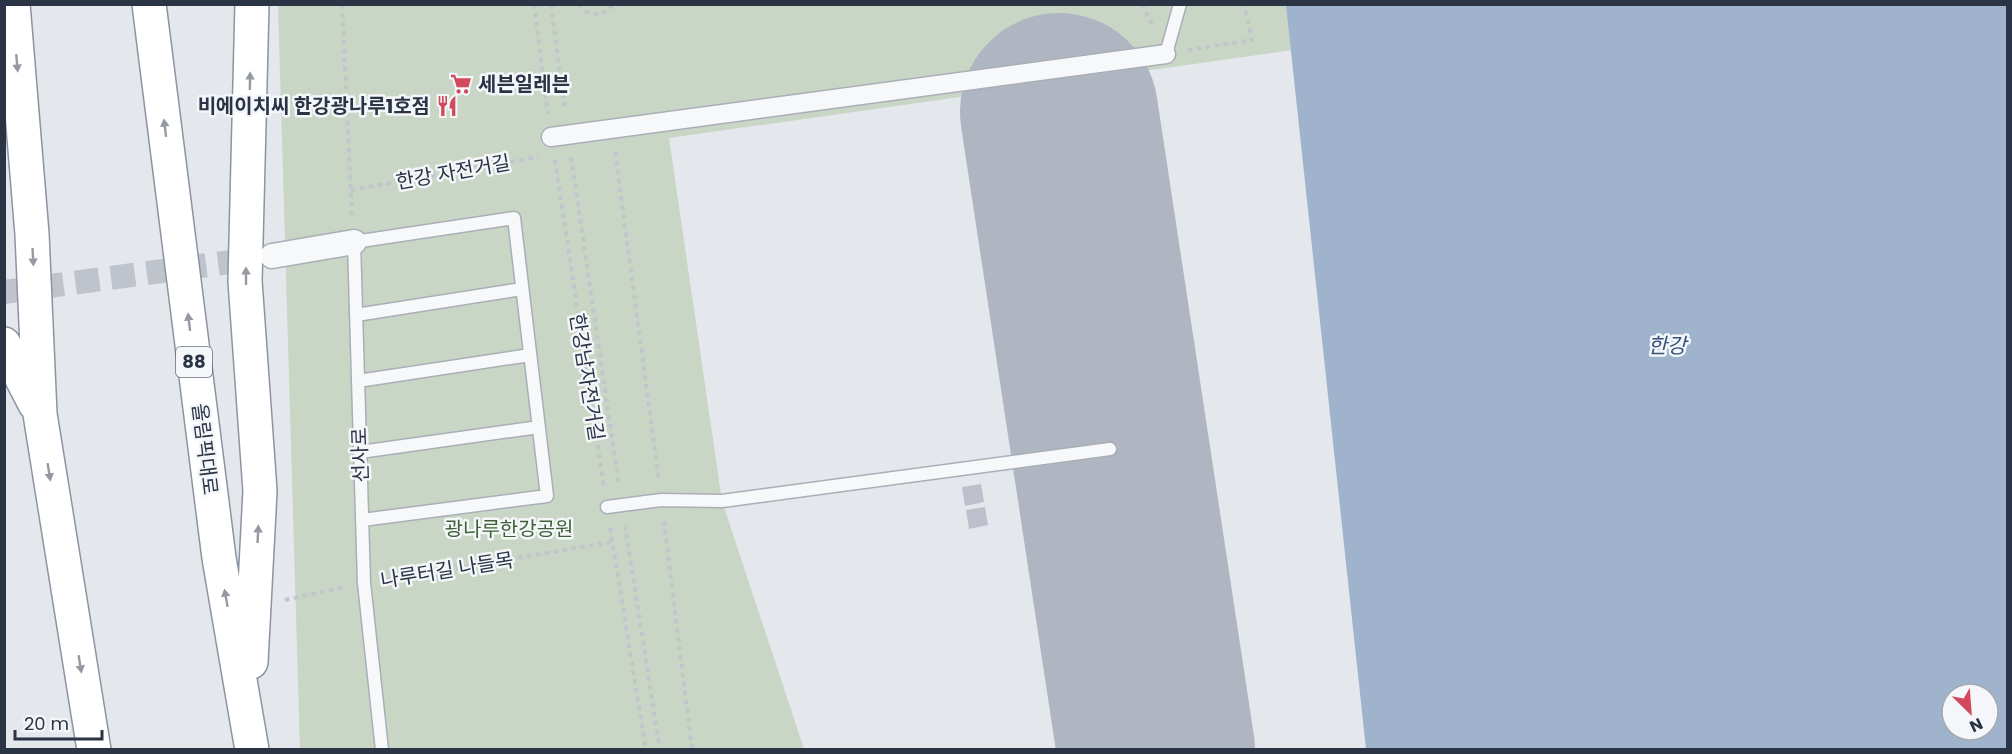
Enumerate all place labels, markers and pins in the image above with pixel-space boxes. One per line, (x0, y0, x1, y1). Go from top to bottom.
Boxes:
place label: 세븐일레븐 (478, 70, 570, 98)
supermarket icon: 세븐일레븐 (449, 72, 473, 96)
place label: 비에이치씨 한강광나루1호점 (197, 92, 430, 120)
restaurant icon: 비에이치씨 한강광나루1호점 (435, 94, 459, 118)

